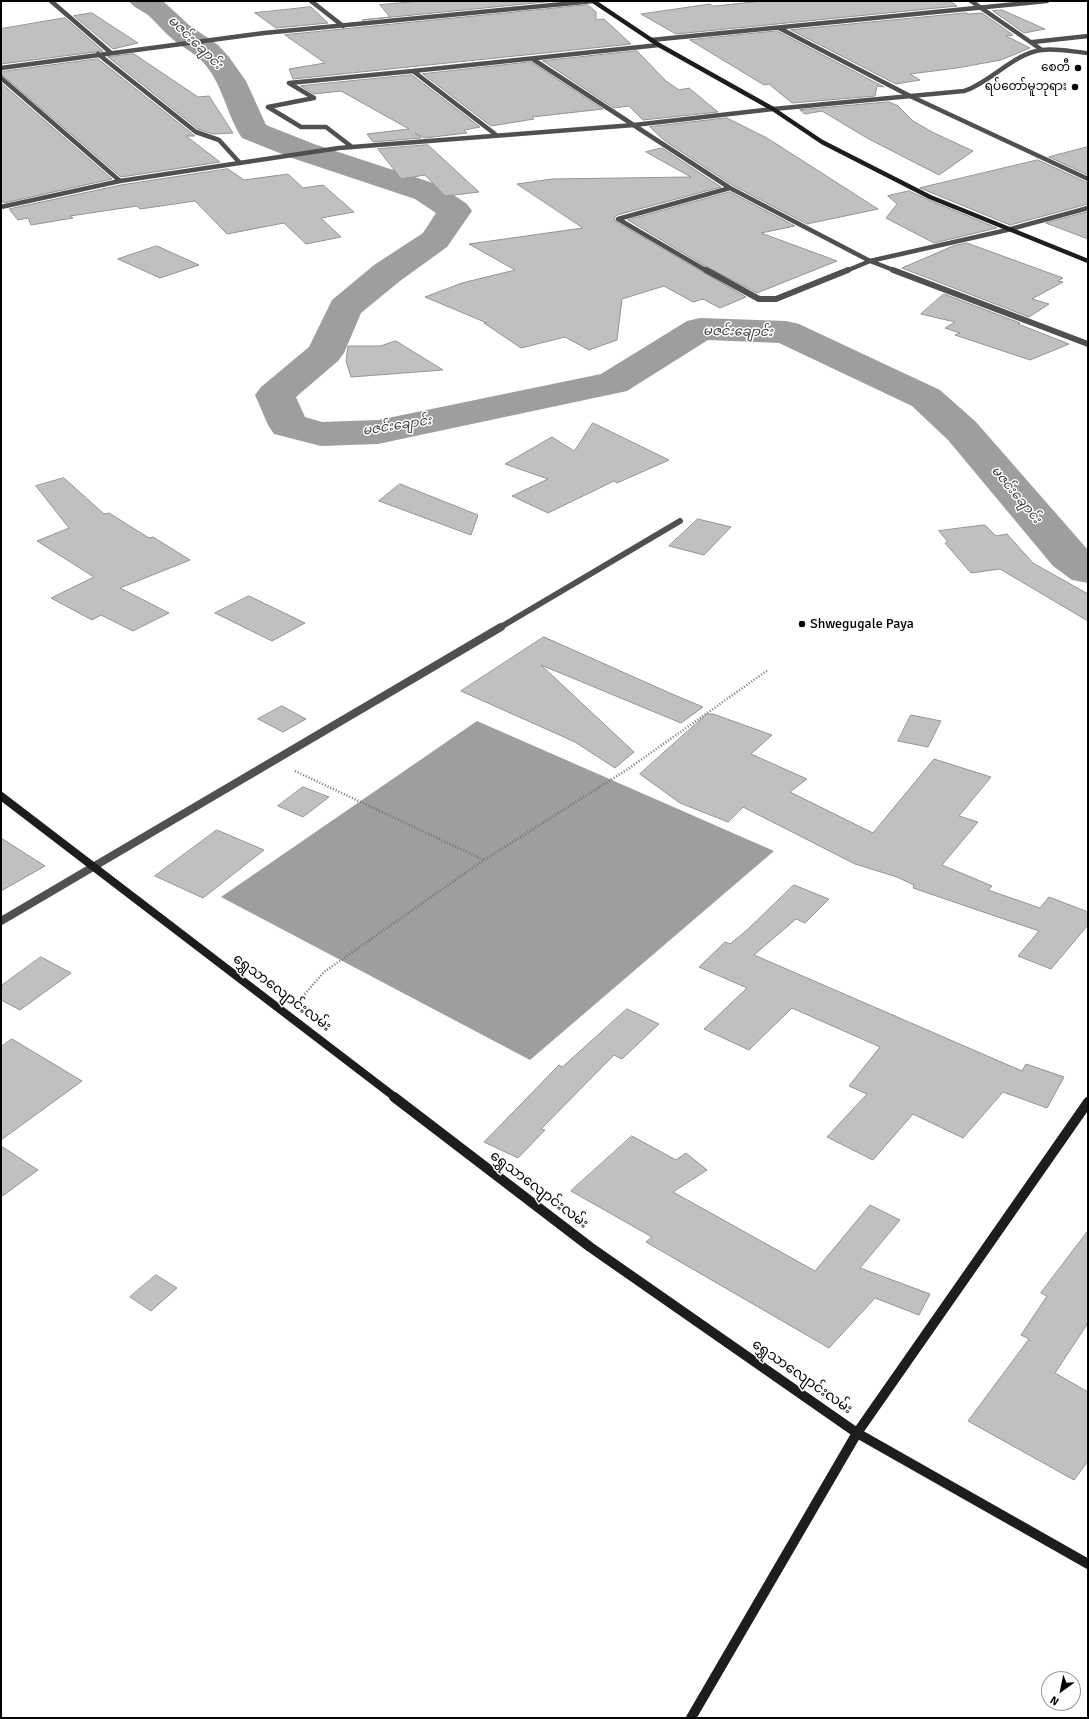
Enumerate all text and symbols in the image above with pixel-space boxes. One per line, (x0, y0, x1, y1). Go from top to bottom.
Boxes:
water label: မဇင်းချောင်း (165, 13, 225, 73)
place label: စေတီ (1041, 61, 1070, 75)
marker: စေတီ (1073, 63, 1083, 73)
place label: ရပ်တော်မူဘုရား (985, 80, 1067, 94)
marker: ရပ်တော်မူဘုရား (1070, 82, 1080, 92)
water label: မဇင်းချောင်း (703, 324, 773, 340)
water label: မဇင်းချောင်း (361, 413, 433, 439)
water label: မဇင်းချောင်း (988, 463, 1044, 527)
place label: Shwegugale Paya (810, 616, 914, 632)
marker: Shwegugale Paya (797, 619, 807, 629)
street label: ရွှေသာလျောင်းလမ်း (229, 951, 335, 1035)
street label: ရွှေသာလျောင်းလမ်း (486, 1148, 592, 1232)
street label: ရွှေသာလျောင်းလမ်း (749, 1336, 855, 1418)
north arrow (1041, 1671, 1081, 1711)
text: N (1048, 1693, 1061, 1708)

